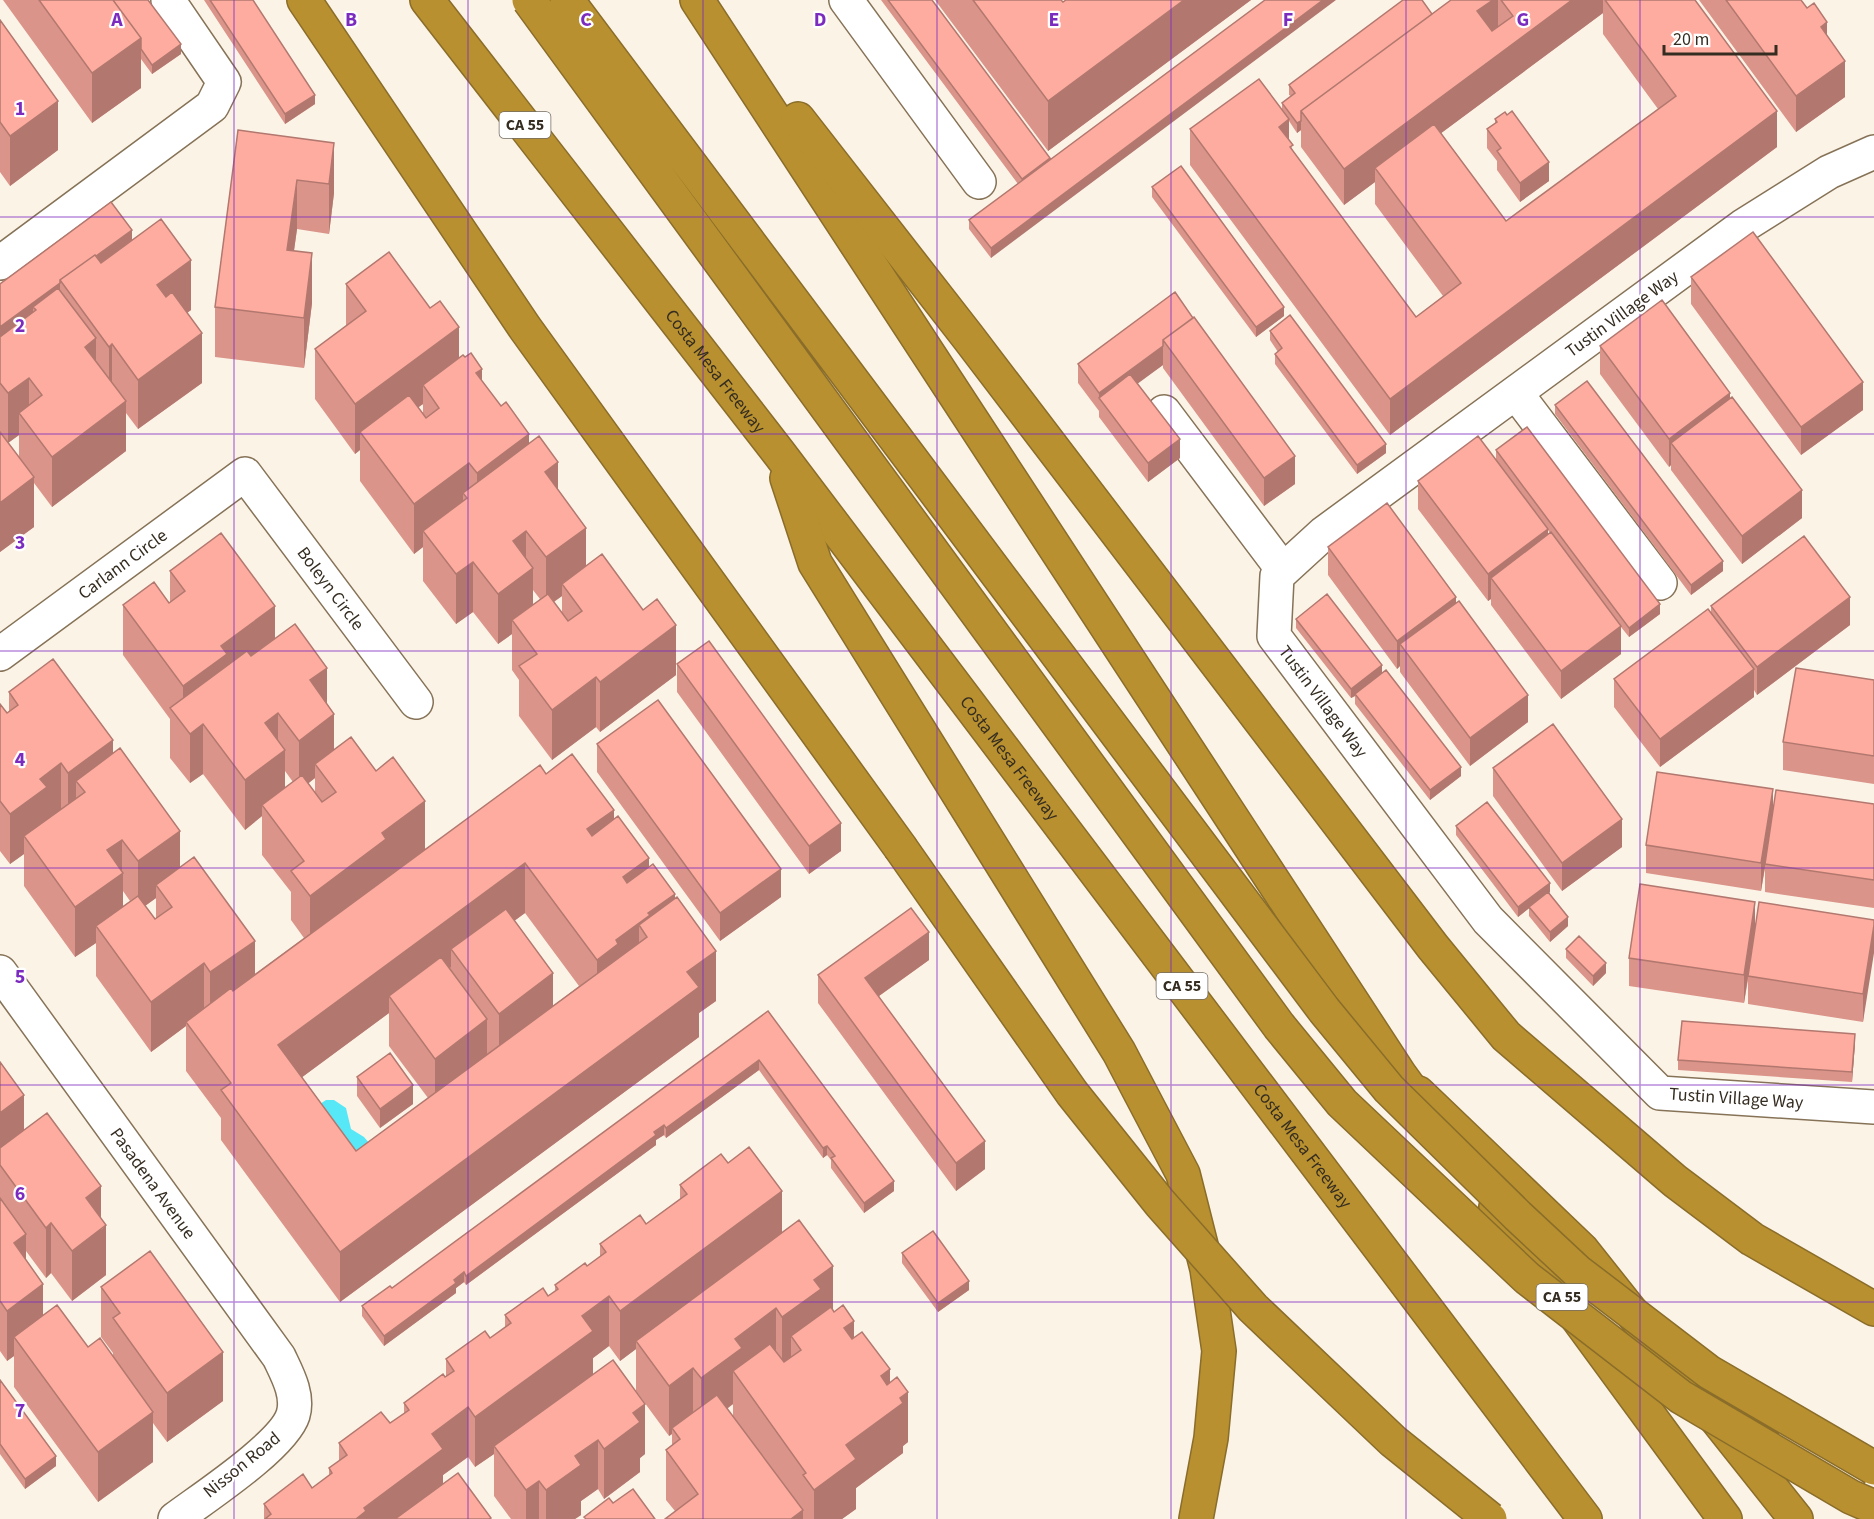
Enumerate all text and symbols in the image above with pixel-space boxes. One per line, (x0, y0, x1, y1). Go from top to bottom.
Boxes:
text: A (110, 6, 123, 34)
text: B (345, 6, 357, 34)
text: C (580, 6, 592, 34)
text: D (814, 6, 826, 34)
text: E (1049, 6, 1059, 34)
text: F (1283, 6, 1293, 34)
text: G (1517, 6, 1529, 34)
scale bar (1664, 18, 1776, 56)
text: 20 m (1673, 27, 1709, 52)
text: 1 (15, 95, 25, 123)
road number: CA 55 (500, 112, 550, 138)
street label: Tustin Village Way (1560, 264, 1684, 364)
street label: Costa Mesa Freeway (659, 304, 772, 439)
text: 2 (15, 312, 25, 340)
street label: Carlann Circle (73, 523, 172, 605)
text: 3 (15, 529, 25, 557)
street label: Boleyn Circle (291, 542, 370, 635)
street label: Tustin Village Way (1273, 640, 1374, 763)
street label: Costa Mesa Freeway (954, 690, 1065, 826)
text: 4 (15, 746, 26, 774)
text: 5 (15, 963, 25, 991)
road number: CA 55 (1156, 973, 1208, 999)
street label: Costa Mesa Freeway (1247, 1078, 1358, 1214)
street label: Tustin Village Way (1668, 1081, 1805, 1115)
street label: Pasadena Avenue (104, 1123, 202, 1244)
text: 6 (15, 1180, 25, 1208)
road number: CA 55 (1536, 1284, 1588, 1310)
text: 7 (15, 1397, 25, 1425)
street label: Nisson Road (198, 1426, 286, 1504)

